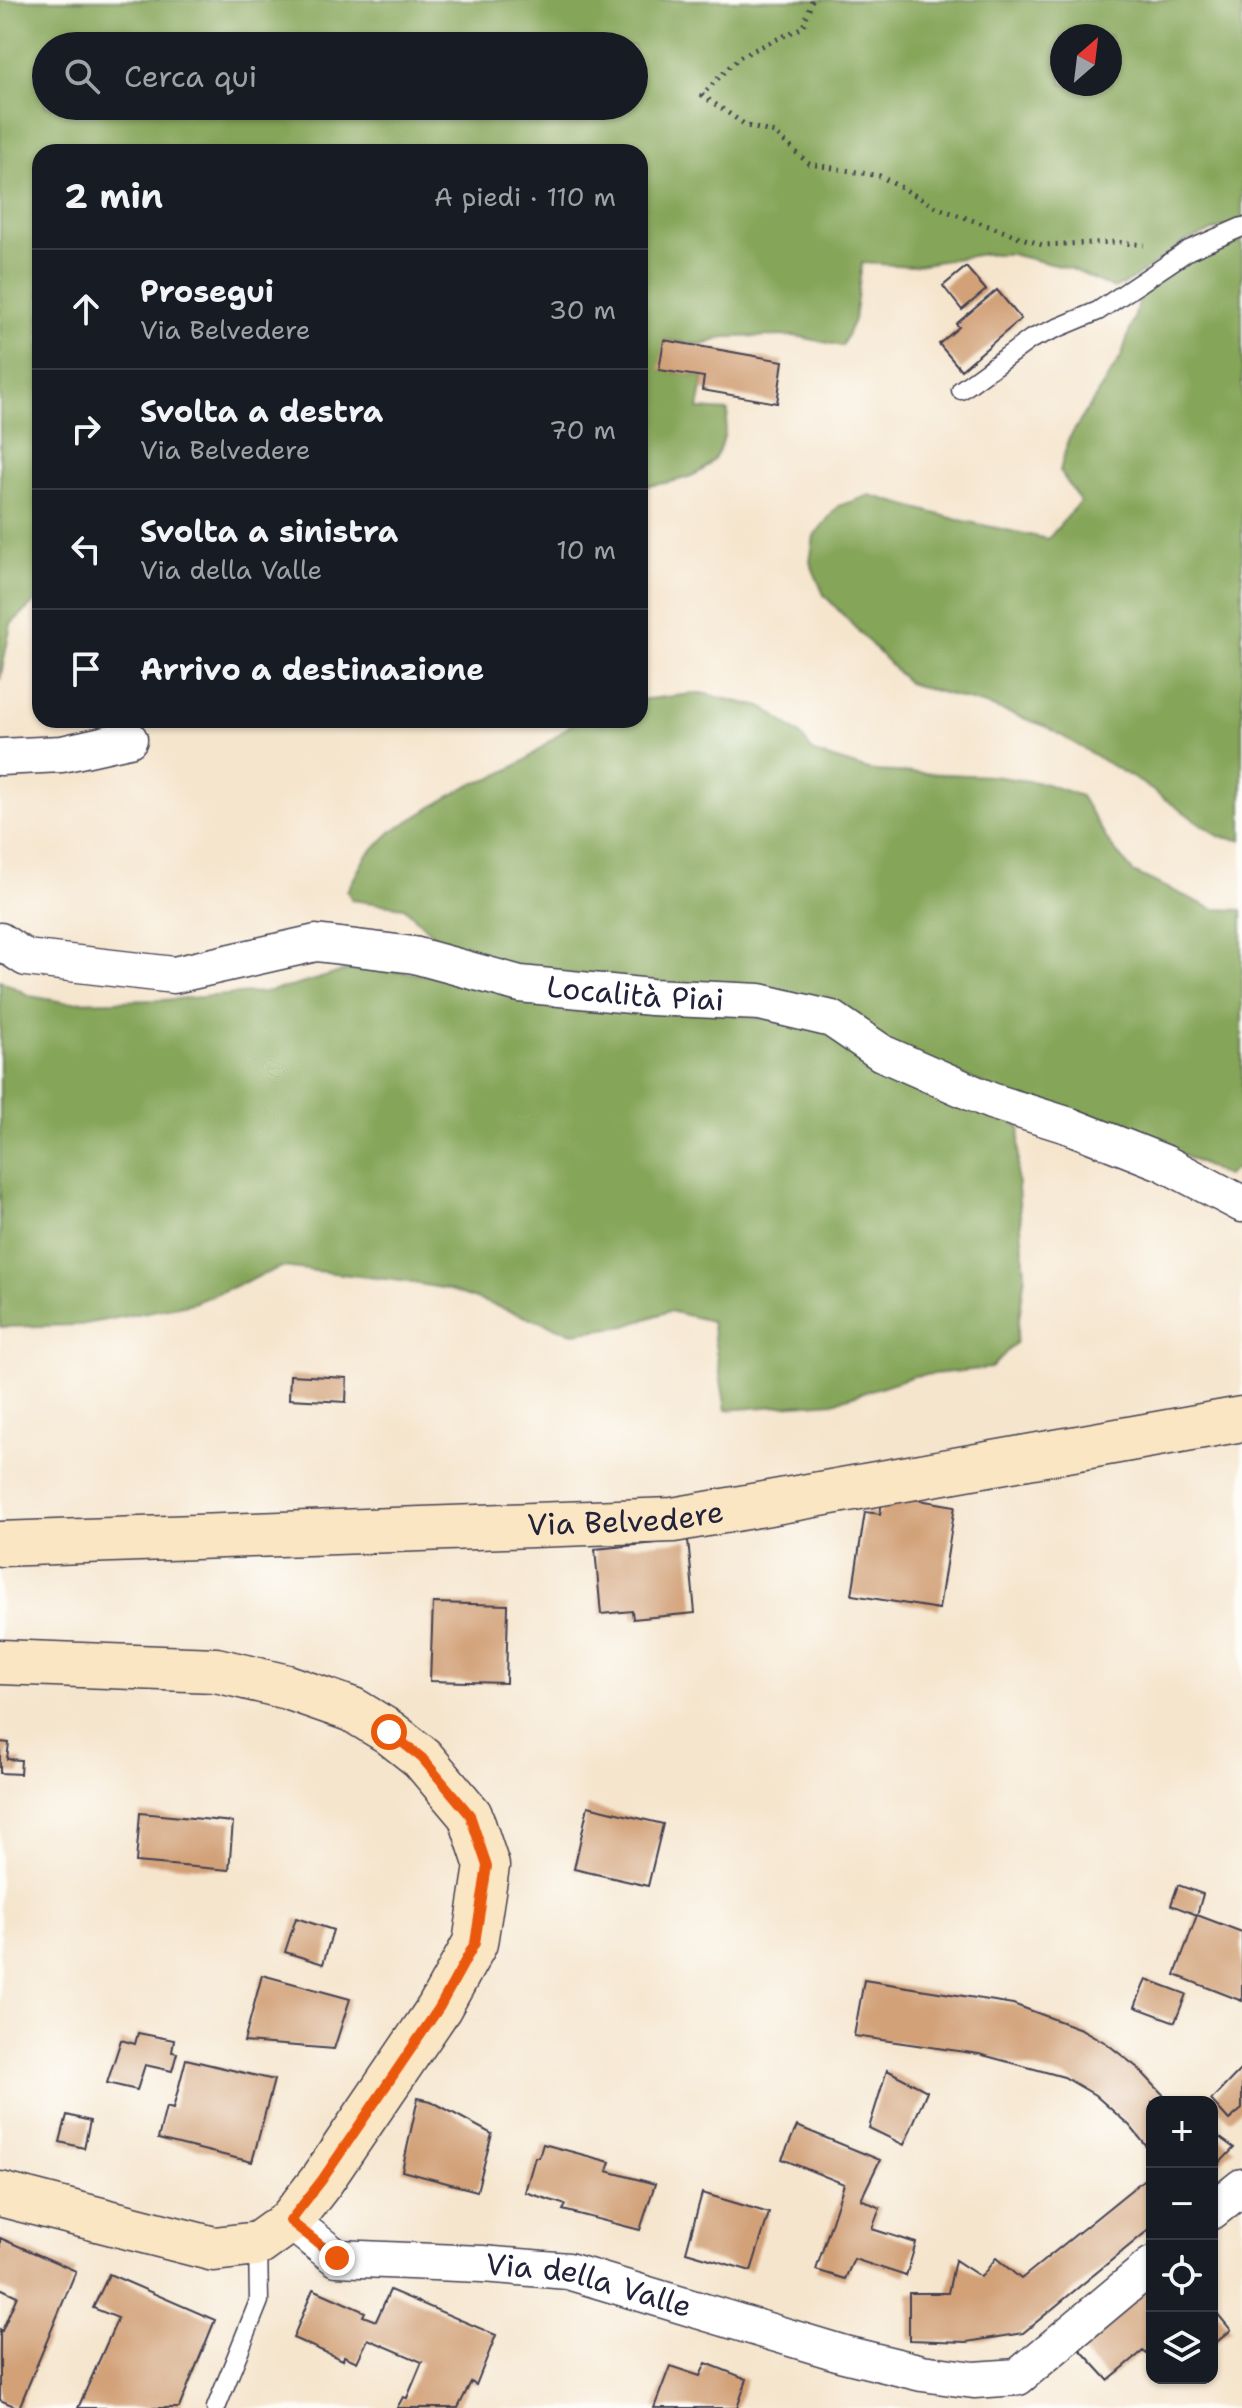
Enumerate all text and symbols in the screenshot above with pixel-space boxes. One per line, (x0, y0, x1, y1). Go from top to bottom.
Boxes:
north arrow (1050, 24, 1122, 96)
search box (32, 32, 648, 120)
icon: search (60, 54, 104, 98)
text: Cerca qui (124, 56, 257, 97)
text: 2 min (64, 173, 163, 219)
text: A piedi · 110 m (434, 179, 616, 214)
text: Prosegui (140, 271, 274, 312)
icon: ahead (64, 287, 108, 331)
text: 30 m (549, 292, 616, 327)
text: Via Belvedere (140, 312, 311, 347)
text: Svolta a destra (140, 391, 383, 432)
icon: right (64, 407, 108, 451)
text: 70 m (549, 412, 616, 447)
text: Via Belvedere (140, 432, 311, 467)
text: Svolta a sinistra (140, 511, 398, 552)
icon: left (64, 527, 108, 571)
text: 10 m (556, 532, 616, 567)
text: Via della Valle (140, 552, 322, 587)
icon: arrive (64, 647, 108, 691)
text: Arrivo a destinazione (140, 649, 484, 690)
street label: Località Piai (545, 966, 725, 1020)
street label: Via Belvedere (526, 1490, 727, 1545)
route start (371, 1714, 407, 1750)
map controls (1146, 2096, 1218, 2384)
button: + (1146, 2096, 1218, 2168)
button: − (1146, 2168, 1218, 2240)
route end (319, 2240, 355, 2276)
button: locate (1146, 2240, 1218, 2312)
street label: Via della Valle (484, 2243, 697, 2327)
button: layers (1146, 2312, 1218, 2384)

